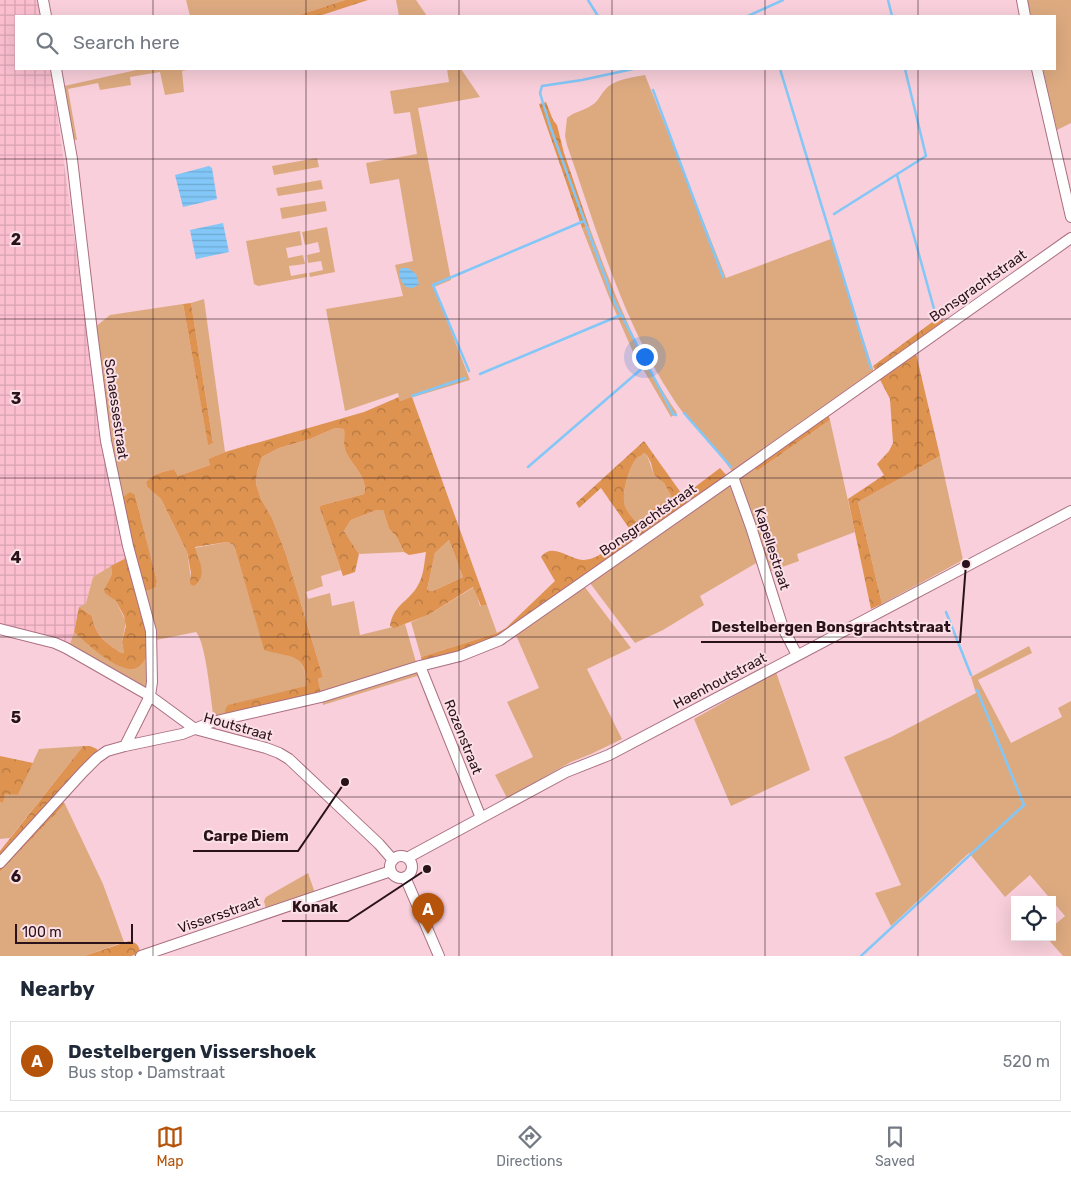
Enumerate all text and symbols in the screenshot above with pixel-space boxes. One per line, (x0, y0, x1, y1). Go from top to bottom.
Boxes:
search box (15, 15, 1056, 70)
icon: search (33, 29, 61, 57)
text: Search here (73, 31, 180, 54)
text: 2 (11, 230, 21, 249)
street label: Bonsgrachtstraat (926, 246, 1030, 326)
your location (632, 344, 658, 370)
street label: Schaessestraat (101, 358, 132, 461)
text: 3 (11, 389, 21, 408)
street label: Bonsgrachtstraat (596, 480, 700, 560)
street label: Kapellestraat (751, 506, 793, 593)
text: 4 (11, 548, 22, 567)
callout: Destelbergen Bonsgrachtstraat (701, 612, 960, 642)
text: Destelbergen Bonsgrachtstraat (711, 618, 951, 636)
street label: Haenhoutstraat (670, 649, 770, 713)
street label: Rozenstraat (440, 697, 486, 777)
text: 5 (11, 708, 21, 727)
street label: Houtstraat (202, 709, 275, 745)
callout: Carpe Diem (193, 821, 298, 851)
text: Carpe Diem (203, 827, 289, 845)
text: 6 (11, 867, 21, 886)
callout: Konak (282, 891, 348, 921)
street label: Vissersstraat (176, 893, 263, 937)
pin: A (412, 893, 444, 934)
map controls (1011, 896, 1056, 941)
button: locate (1011, 896, 1056, 941)
text: Konak (292, 898, 338, 916)
scale bar (15, 921, 132, 944)
text: 100 m (22, 924, 62, 941)
text: Nearby (20, 976, 95, 1001)
text: Destelbergen Vissershoek (68, 1040, 316, 1063)
text: A (31, 1052, 43, 1071)
text: 520 m (1003, 1052, 1050, 1071)
text: Bus stop · Damstraat (68, 1063, 225, 1082)
tab: Map (156, 1123, 184, 1170)
tab: Directions (496, 1123, 563, 1170)
tab: Saved (875, 1123, 915, 1170)

